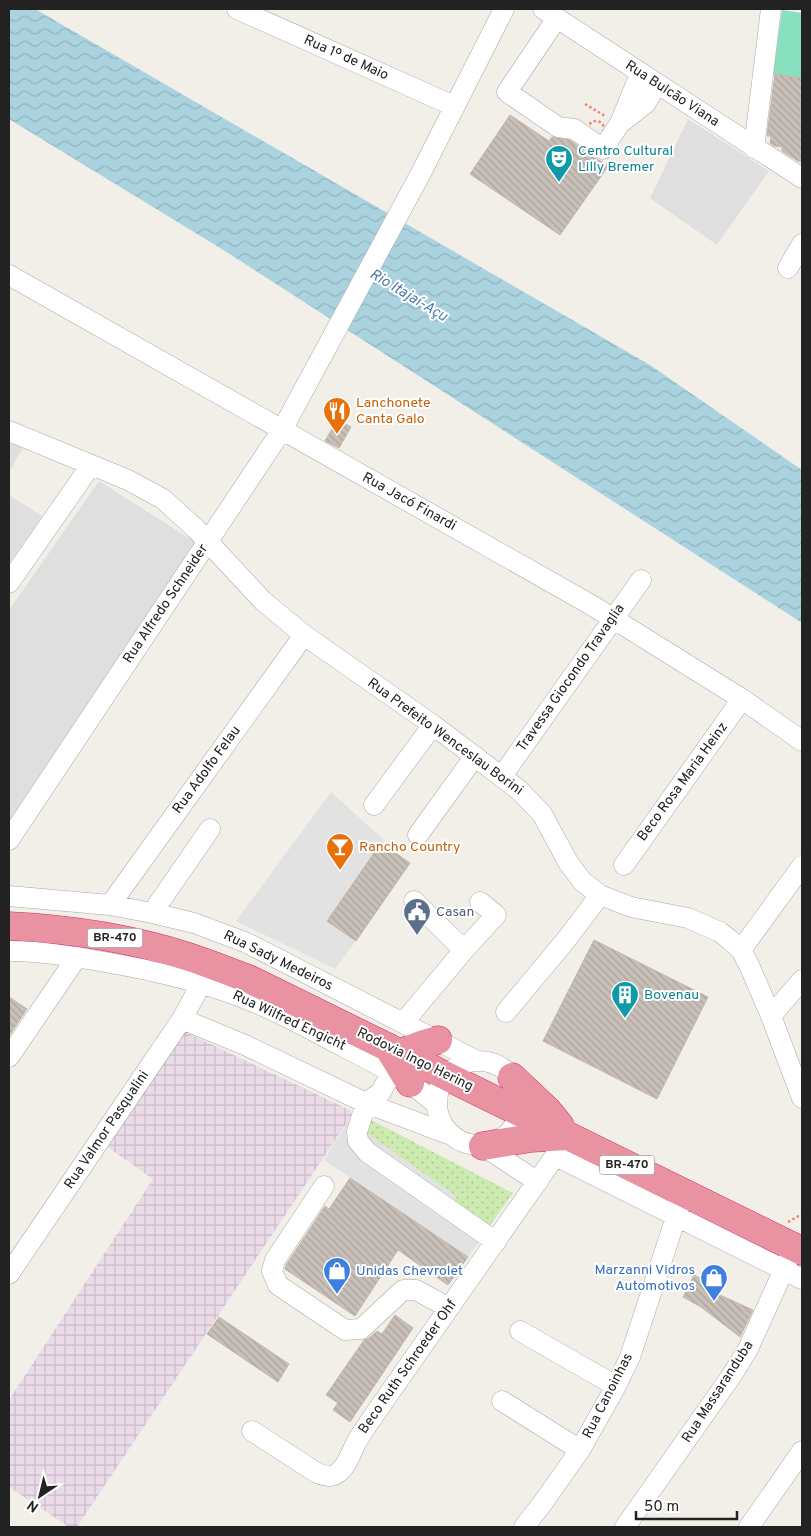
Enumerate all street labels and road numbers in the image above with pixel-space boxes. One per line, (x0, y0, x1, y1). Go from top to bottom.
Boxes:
street label: Rua 1º de Maio (301, 32, 391, 84)
street label: Rua Bulcão Viana (622, 57, 722, 131)
street label: Rua Jacó Finardi (359, 469, 459, 535)
street label: Rua Alfredo Schneider (120, 541, 213, 667)
street label: Travessa Giocondo Travaglia (513, 601, 629, 755)
street label: Rua Prefeito Wenceslau Borini (364, 675, 526, 799)
street label: Beco Rosa Maria Heinz (634, 719, 732, 845)
street label: Rua Adolfo Felau (169, 723, 245, 817)
street label: Rua Sady Medeiros (221, 927, 335, 995)
road number: BR-470 (88, 928, 142, 948)
street label: Rua Wilfred Engicht (230, 987, 348, 1055)
street label: Rodovia Ingo Hering (354, 1024, 476, 1096)
street label: Rua Valmor Pasqualini (61, 1068, 153, 1192)
road number: BR-470 (600, 1156, 654, 1174)
street label: Beco Ruth Schroeder Ohf (355, 1296, 461, 1437)
street label: Rua Massaranduba (679, 1338, 757, 1446)
street label: Rua Canoinhas (579, 1350, 637, 1442)

